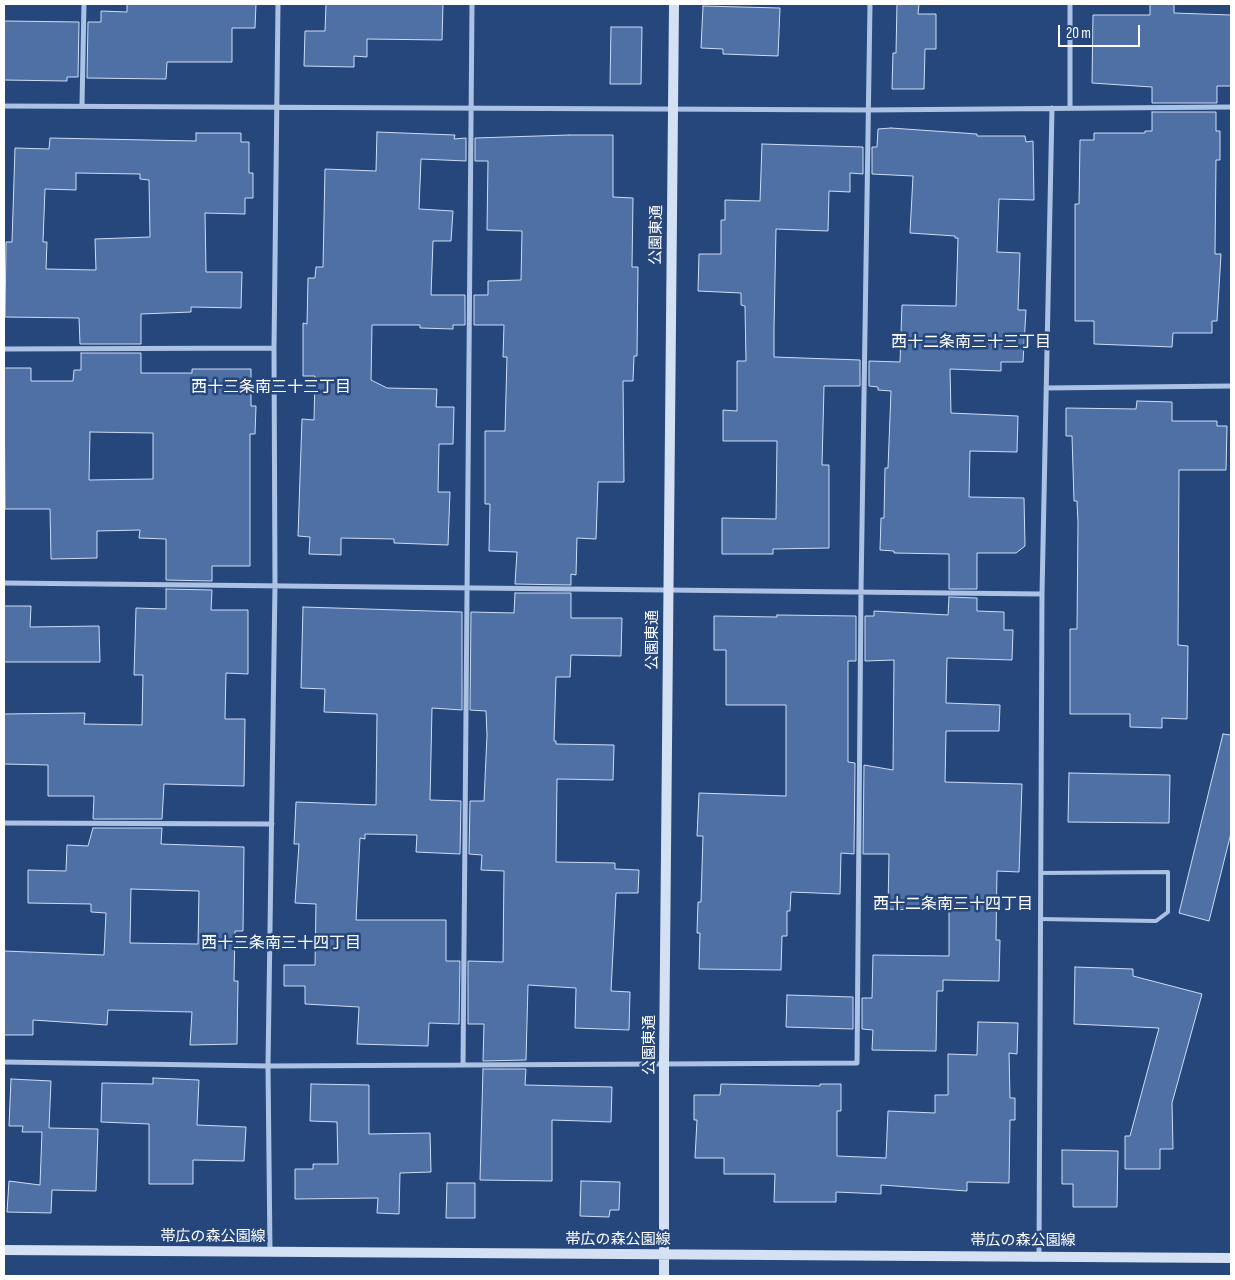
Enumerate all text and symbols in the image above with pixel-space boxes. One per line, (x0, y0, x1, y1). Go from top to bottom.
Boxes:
scale bar (1060, 15, 1142, 47)
text: 20 m (1066, 24, 1091, 43)
street label: 公園東通 (647, 205, 667, 265)
district label: 西十二条南三十三丁目 (891, 333, 1051, 353)
district label: 西十三条南三十三丁目 (191, 378, 351, 398)
street label: 公園東通 (644, 610, 662, 670)
district label: 西十二条南三十四丁目 (873, 895, 1033, 915)
district label: 西十三条南三十四丁目 (201, 934, 361, 954)
street label: 公園東通 (641, 1015, 659, 1075)
street label: 帯広の森公園線 (161, 1228, 265, 1246)
street label: 帯広の森公園線 (566, 1231, 670, 1249)
street label: 帯広の森公園線 (971, 1232, 1075, 1250)

